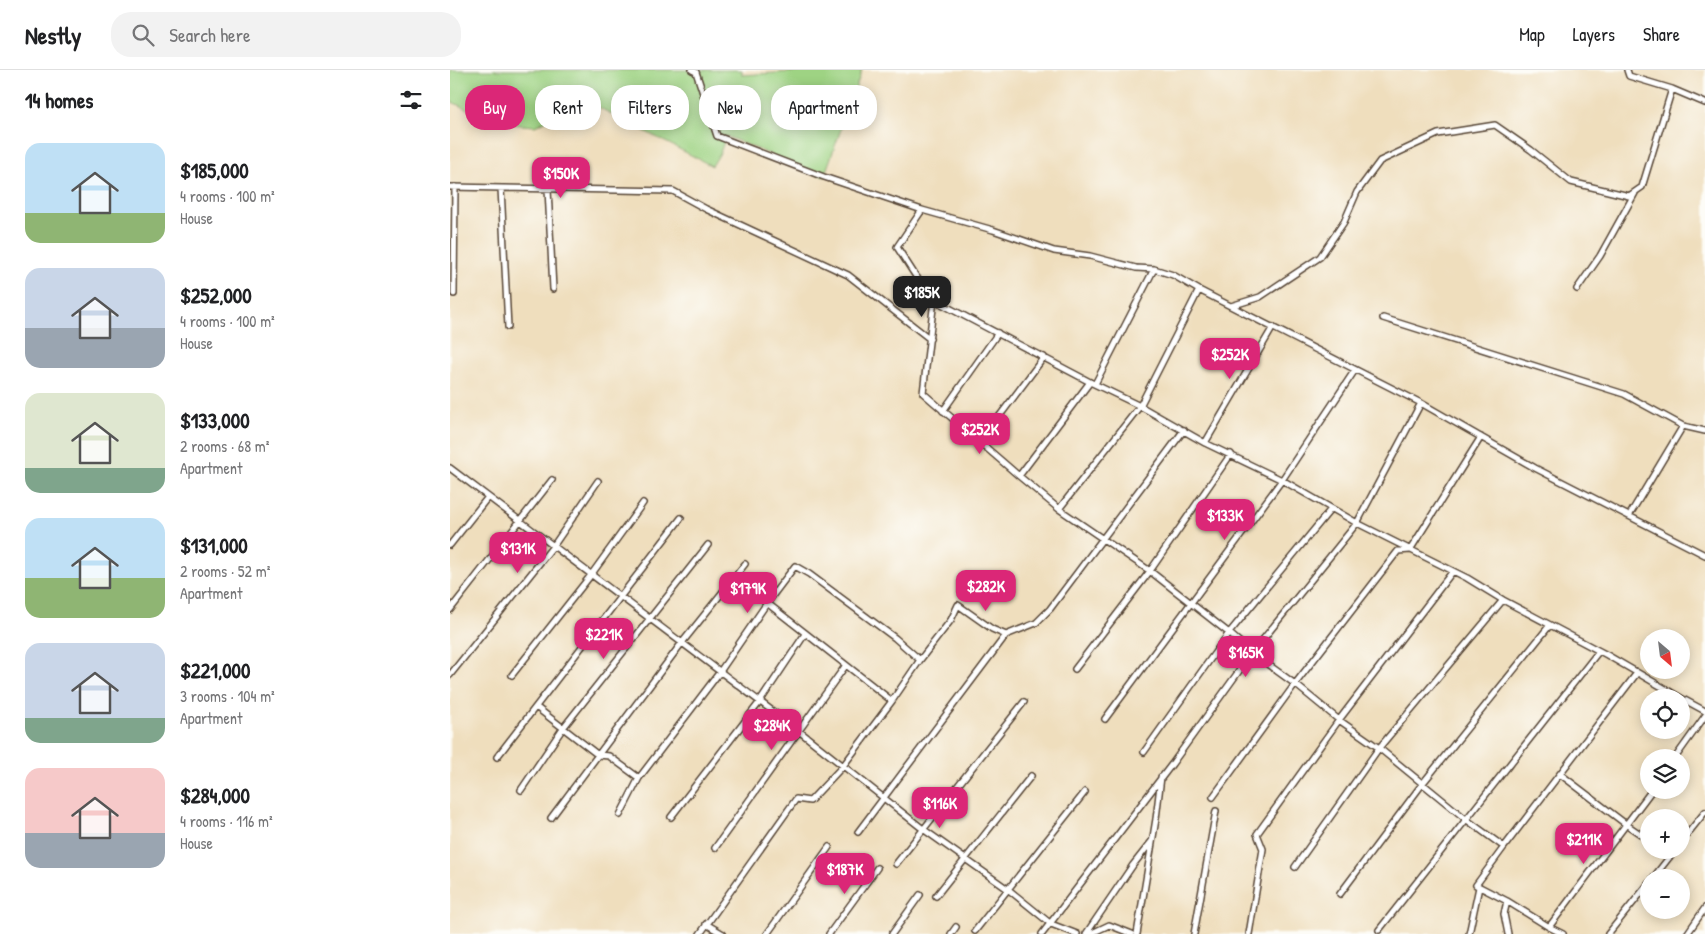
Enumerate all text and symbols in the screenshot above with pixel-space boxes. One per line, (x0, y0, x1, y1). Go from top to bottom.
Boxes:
search box (111, 12, 461, 57)
text: Nestly (25, 19, 81, 51)
icon: search (129, 21, 157, 49)
text: Search here (169, 22, 251, 48)
text: Map (1519, 22, 1545, 47)
text: Layers (1573, 22, 1615, 47)
text: Share (1643, 22, 1680, 47)
chip: Buy (465, 85, 525, 130)
chip: Rent (535, 85, 601, 130)
chip: Filters (611, 85, 689, 130)
chip: New (699, 85, 761, 130)
chip: Apartment (771, 85, 877, 130)
text: 14 homes (25, 86, 93, 115)
icon: filters (397, 86, 425, 114)
text: $185,000 (180, 156, 249, 185)
pin: $150K (526, 156, 596, 199)
text: $150K (543, 162, 579, 184)
icon: home (65, 163, 125, 223)
text: 4 rooms · 100 m² (180, 185, 275, 207)
text: House (180, 207, 213, 229)
pin: $185K (887, 276, 957, 318)
text: $252,000 (180, 281, 252, 310)
text: $185K (904, 281, 940, 303)
icon: home (65, 288, 125, 348)
text: 4 rooms · 100 m² (180, 310, 275, 332)
text: House (180, 332, 213, 354)
pin: $252K (1195, 338, 1265, 380)
text: $252K (1211, 343, 1249, 365)
text: $133,000 (180, 406, 250, 435)
pin: $252K (945, 412, 1015, 455)
icon: home (65, 413, 125, 473)
text: $252K (961, 418, 999, 440)
text: 2 rooms · 68 m² (180, 435, 269, 457)
text: Apartment (180, 457, 243, 479)
pin: $133K (1190, 498, 1260, 541)
text: $133K (1207, 504, 1243, 526)
text: $131,000 (180, 531, 248, 560)
pin: $131K (483, 532, 553, 574)
text: $131K (500, 537, 536, 559)
icon: home (65, 538, 125, 598)
text: 2 rooms · 52 m² (180, 560, 270, 582)
pin: $282K (951, 570, 1021, 612)
pin: $179K (713, 572, 783, 614)
text: $282K (967, 575, 1005, 597)
text: $179K (730, 577, 766, 599)
text: Apartment (180, 582, 243, 604)
pin: $221K (569, 618, 639, 660)
text: $221K (585, 623, 623, 645)
north arrow (1640, 629, 1690, 679)
map controls (1640, 629, 1690, 919)
pin: $165K (1211, 636, 1281, 678)
text: $165K (1228, 641, 1264, 663)
text: $221,000 (180, 656, 250, 685)
icon: home (65, 663, 125, 723)
text: 3 rooms · 104 m² (180, 685, 275, 707)
button: locate (1640, 689, 1690, 739)
text: Apartment (180, 707, 243, 729)
pin: $284K (737, 708, 807, 751)
text: $284K (754, 714, 790, 736)
button: layers (1640, 749, 1690, 799)
text: $284,000 (180, 781, 250, 810)
pin: $116K (905, 786, 975, 829)
icon: home (65, 788, 125, 848)
text: $116K (923, 792, 957, 814)
button: + (1640, 809, 1690, 859)
text: 4 rooms · 116 m² (180, 810, 273, 832)
pin: $211K (1549, 822, 1619, 865)
text: $211K (1566, 828, 1602, 850)
text: House (180, 832, 213, 854)
pin: $187K (810, 852, 880, 895)
text: $187K (826, 858, 864, 880)
button: − (1640, 869, 1690, 919)

